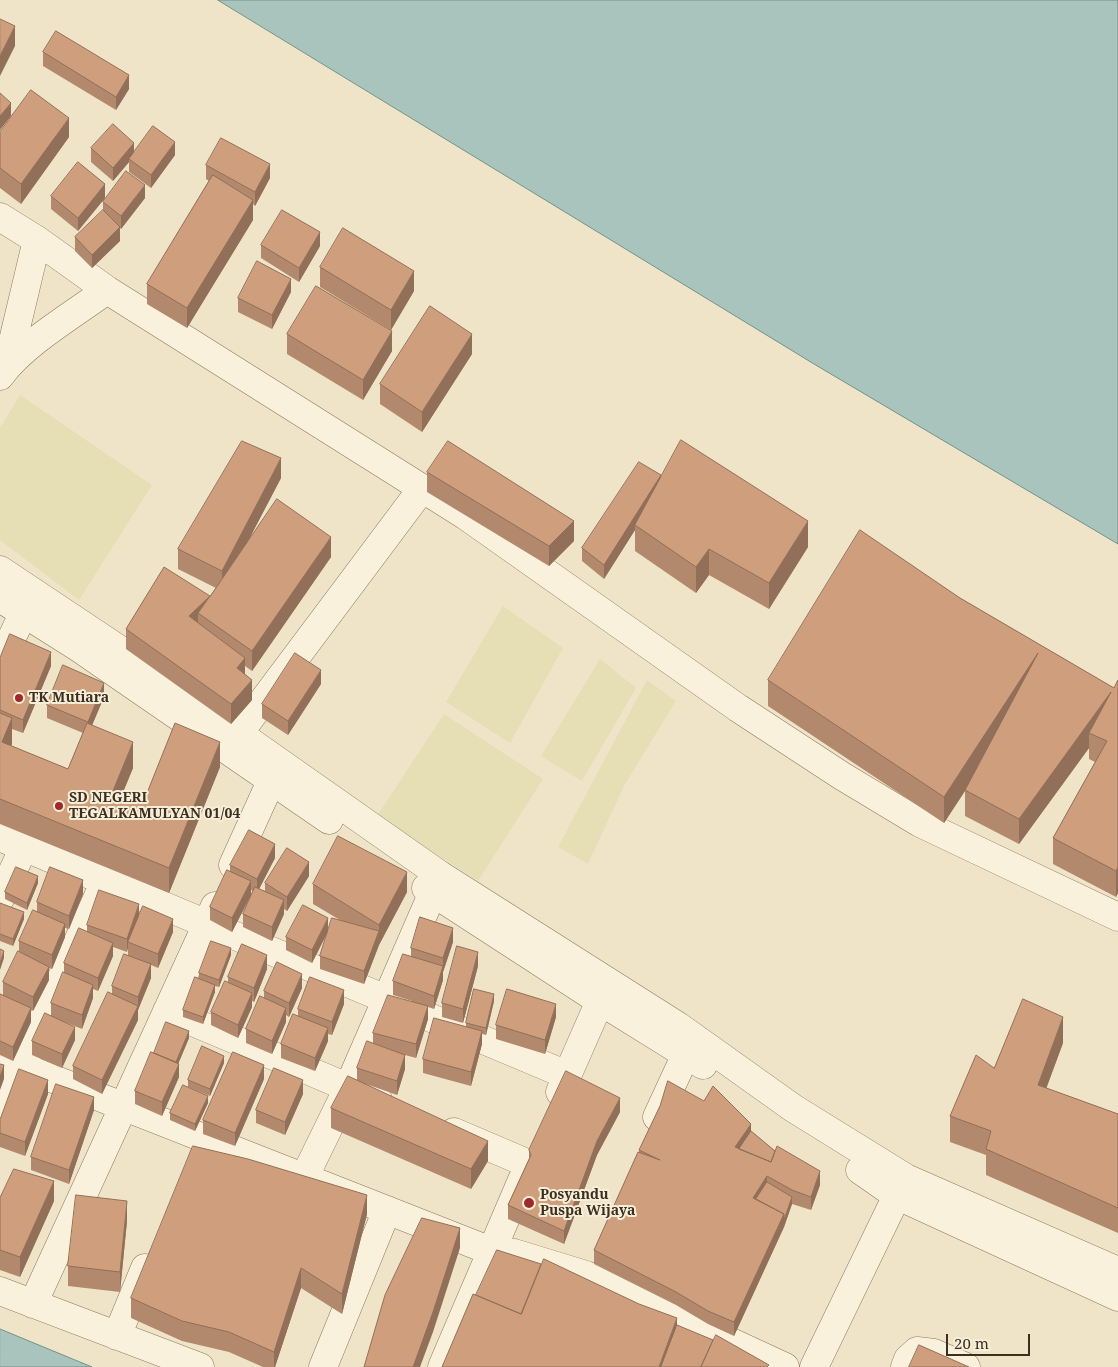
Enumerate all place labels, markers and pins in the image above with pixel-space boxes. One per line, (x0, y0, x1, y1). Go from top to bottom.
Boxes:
place label: TK Mutiara (29, 690, 109, 706)
marker: TK Mutiara (13, 692, 25, 704)
place label: SD NEGERI TEGALKAMULYAN 01/04 (69, 790, 240, 822)
marker: SD NEGERI TEGALKAMULYAN 01/04 (53, 800, 65, 812)
place label: Posyandu Puspa Wijaya (540, 1187, 635, 1220)
marker: Posyandu Puspa Wijaya (522, 1196, 536, 1210)

